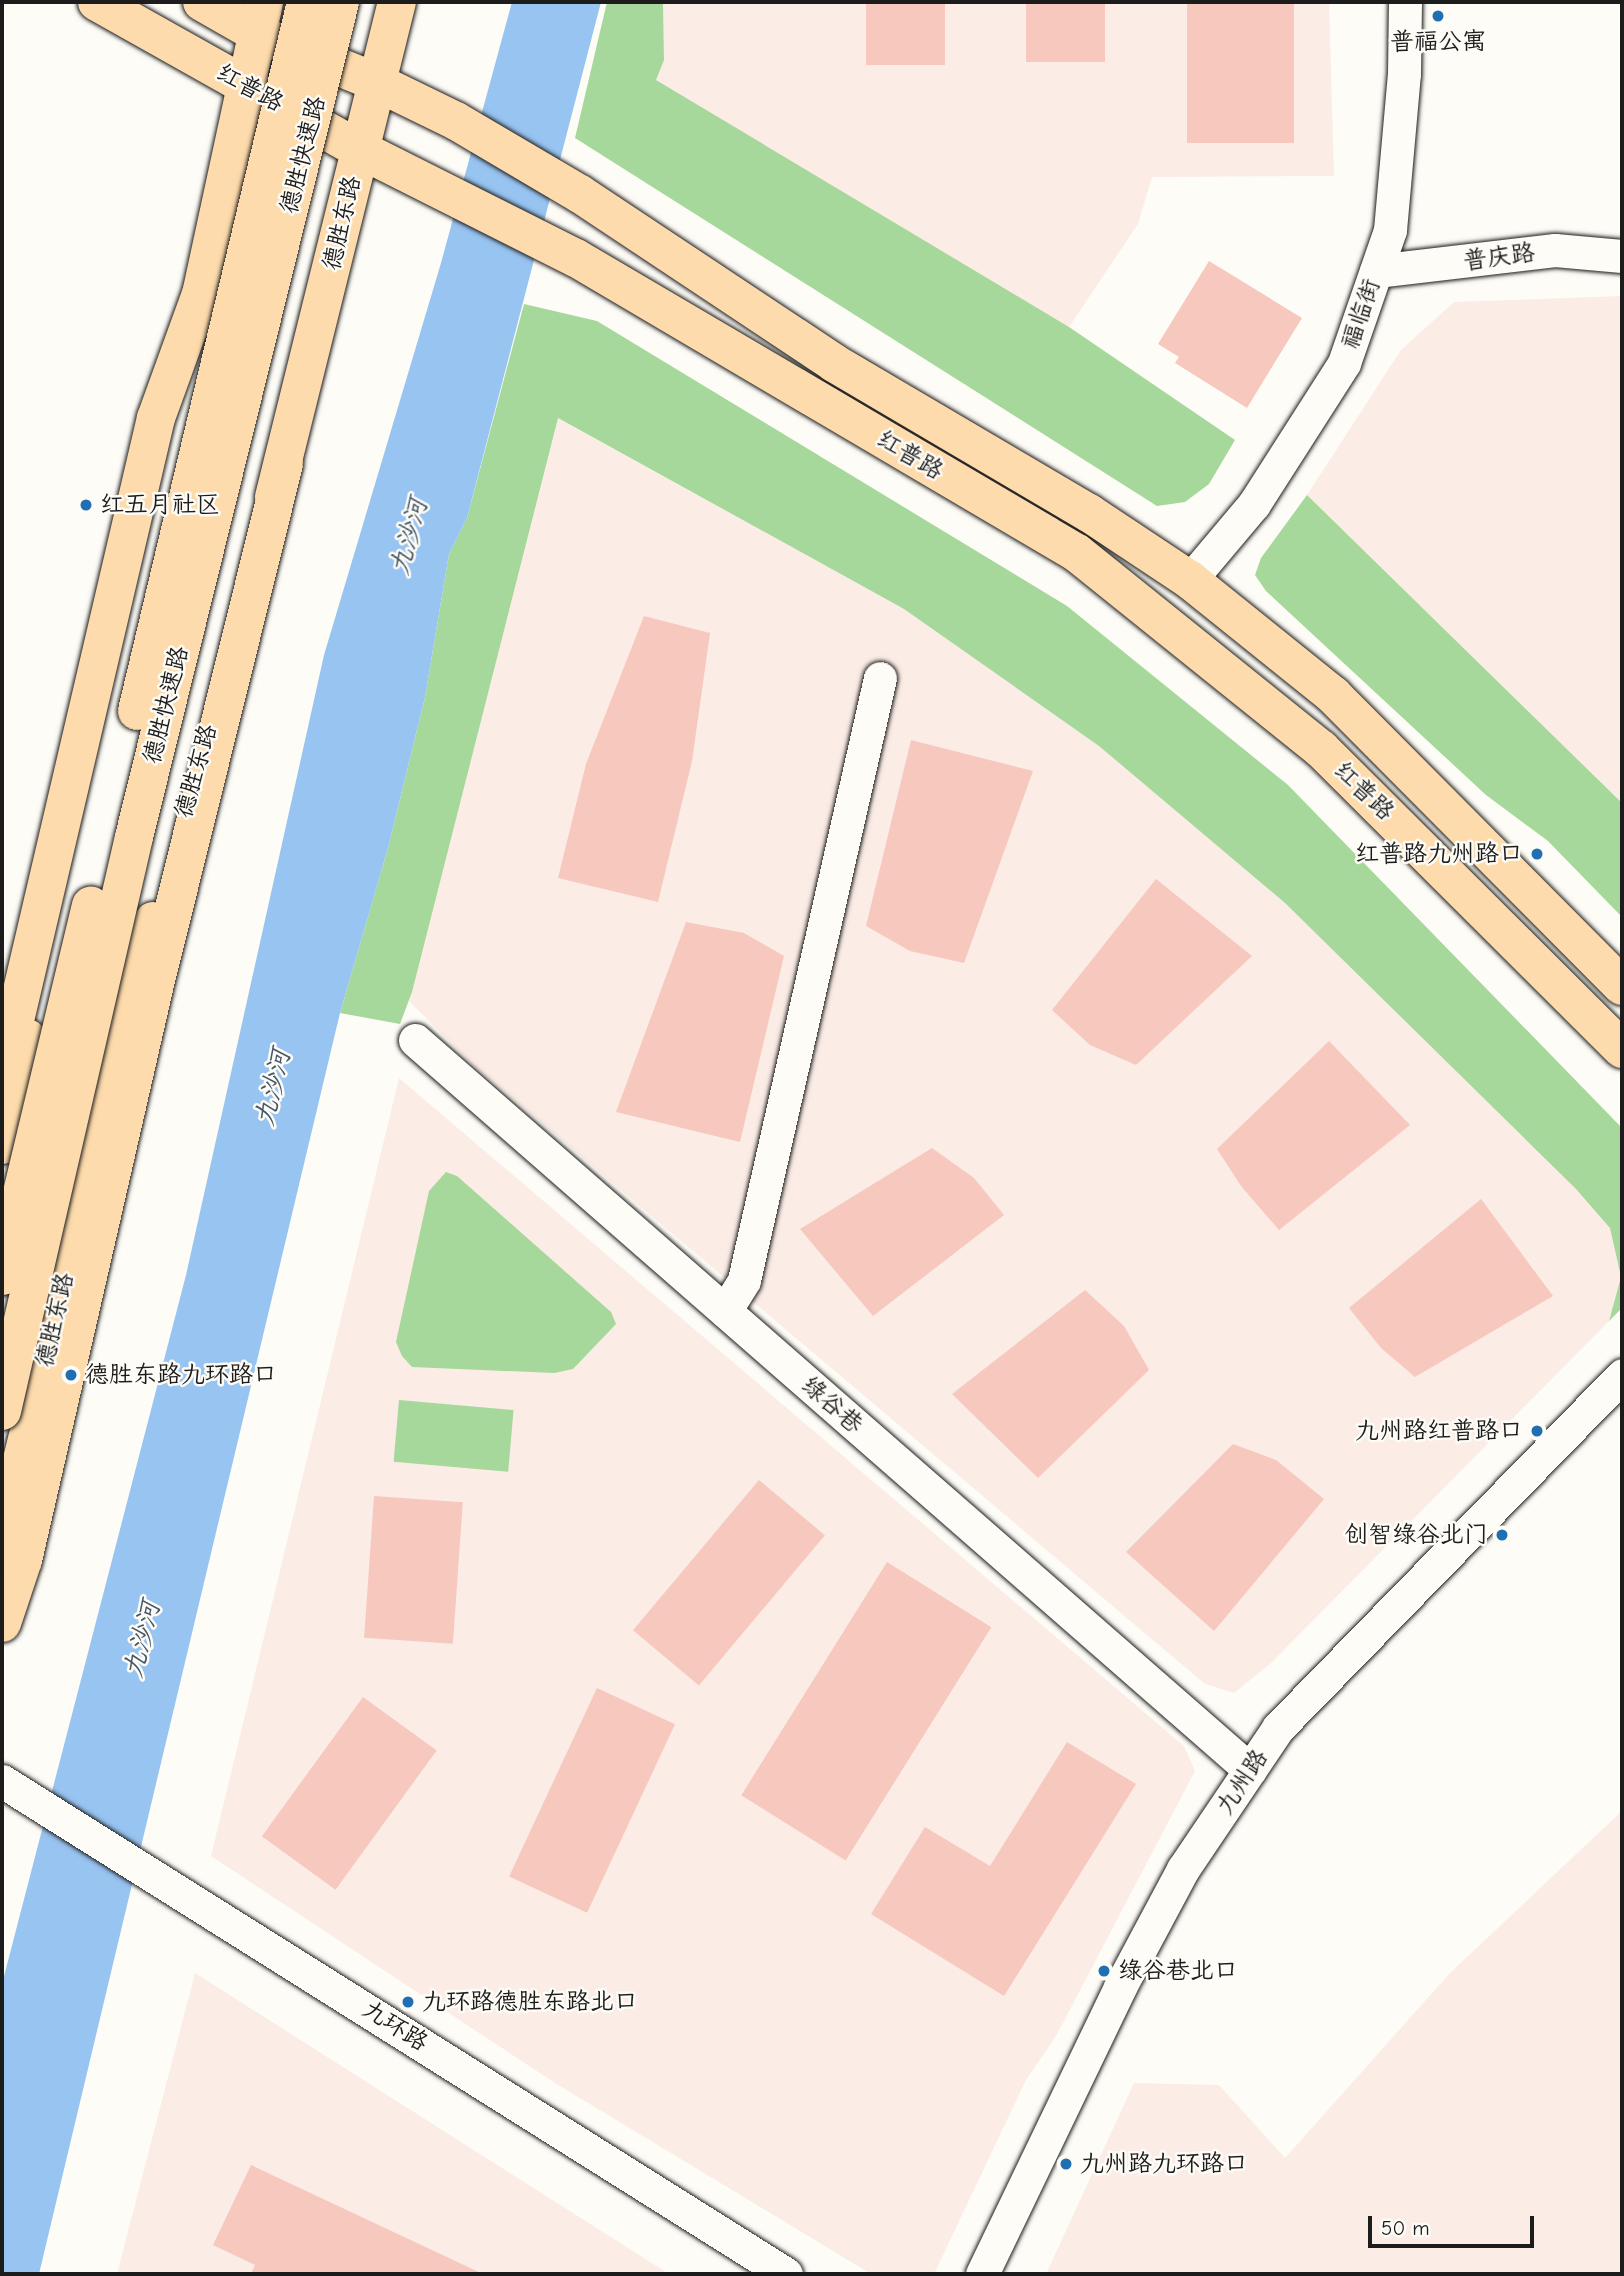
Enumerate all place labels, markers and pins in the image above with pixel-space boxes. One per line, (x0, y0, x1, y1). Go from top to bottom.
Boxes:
marker: 普福公寓 (1430, 8, 1446, 24)
place label: 普福公寓 (1390, 28, 1486, 56)
place label: 红五月社区 (100, 491, 220, 519)
marker: 红五月社区 (78, 497, 94, 513)
place label: 红普路九州路口 (1355, 840, 1523, 868)
marker: 红普路九州路口 (1529, 846, 1545, 862)
place label: 德胜东路九环路口 (85, 1361, 277, 1389)
marker: 德胜东路九环路口 (63, 1367, 79, 1383)
place label: 九州路红普路口 (1355, 1417, 1523, 1445)
marker: 九州路红普路口 (1529, 1423, 1545, 1439)
place label: 创智绿谷北门 (1344, 1521, 1488, 1549)
marker: 创智绿谷北门 (1494, 1527, 1510, 1543)
place label: 绿谷巷北口 (1118, 1957, 1238, 1985)
marker: 绿谷巷北口 (1096, 1963, 1112, 1979)
place label: 九环路德胜东路北口 (422, 1988, 638, 2016)
marker: 九环路德胜东路北口 (400, 1994, 416, 2010)
place label: 九州路九环路口 (1080, 2150, 1248, 2178)
marker: 九州路九环路口 (1058, 2156, 1074, 2172)

